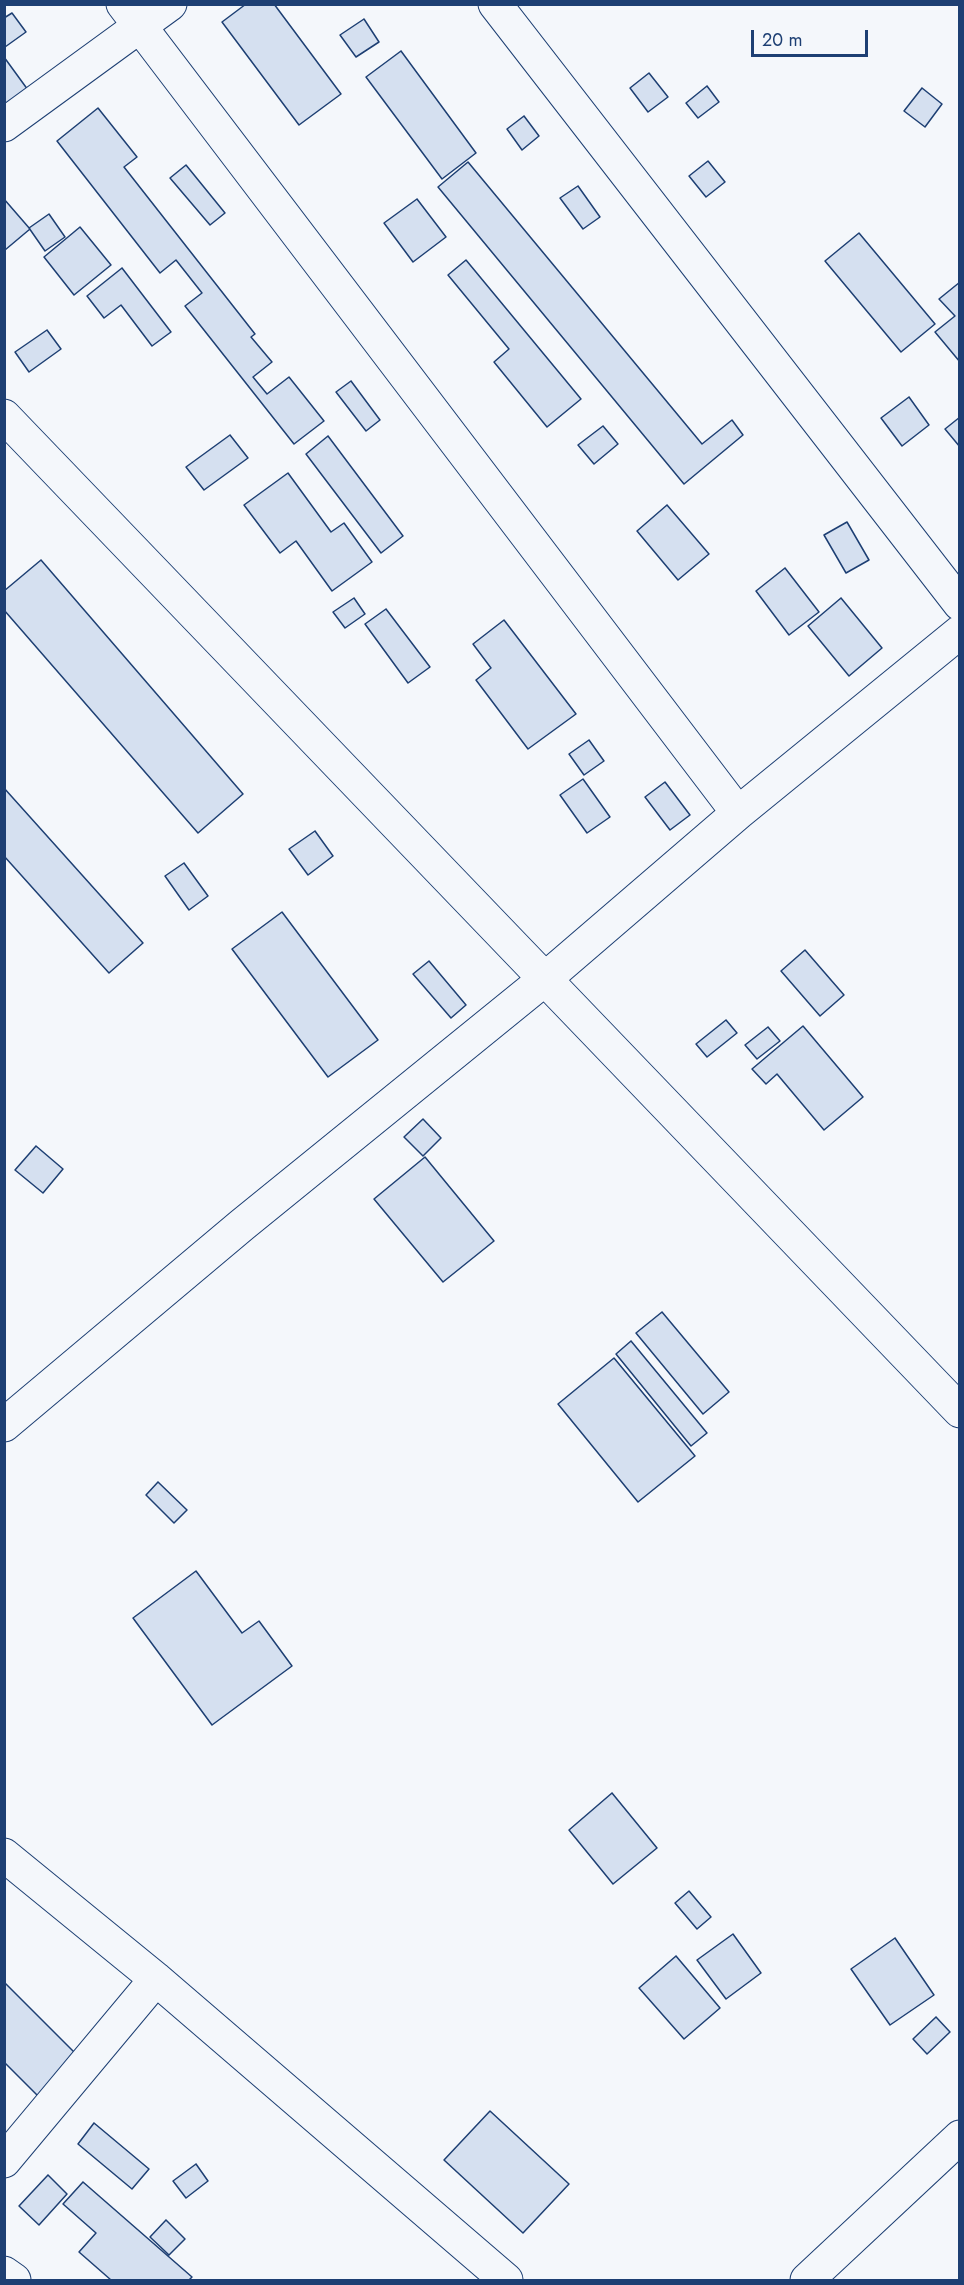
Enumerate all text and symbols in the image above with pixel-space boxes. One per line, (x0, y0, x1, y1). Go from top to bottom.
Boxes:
scale bar (754, 18, 871, 56)
text: 20 m (762, 27, 802, 53)

